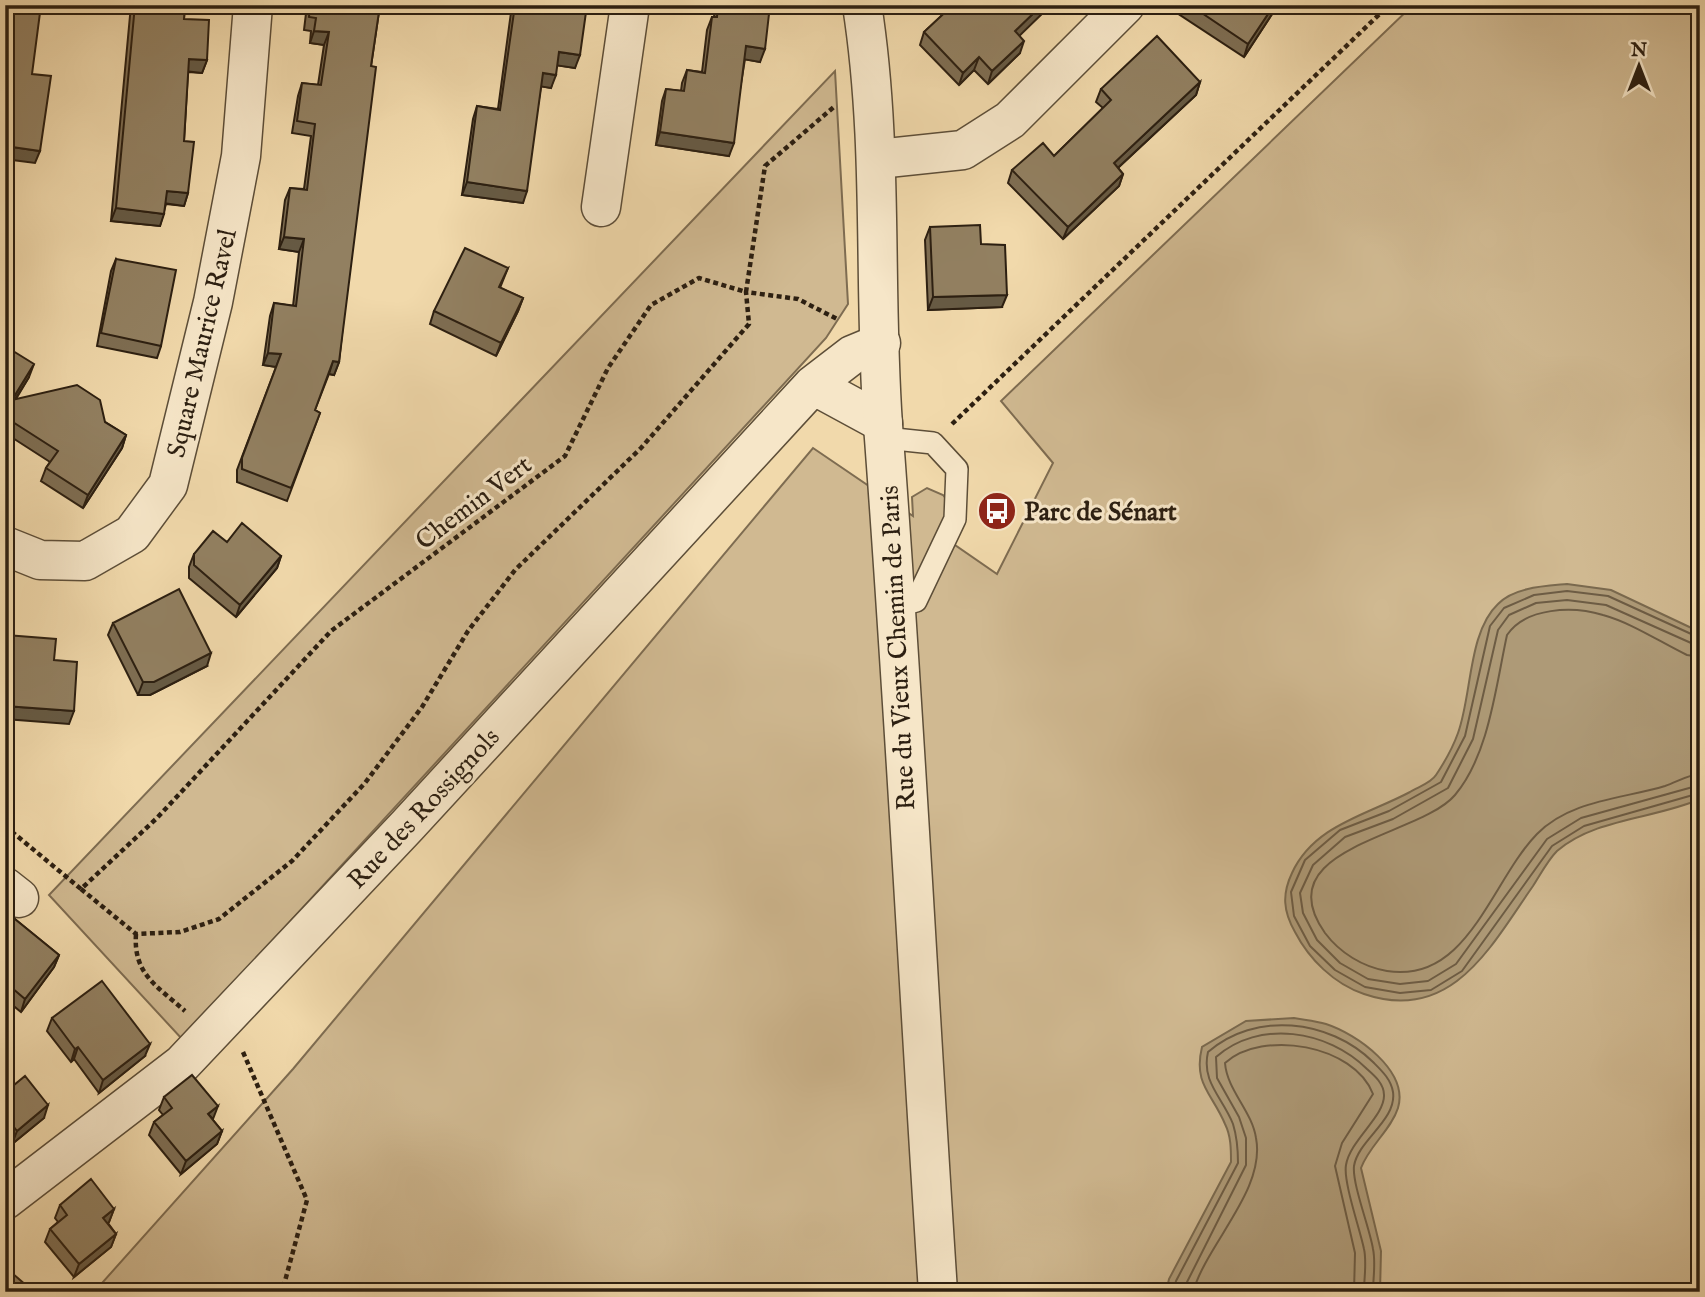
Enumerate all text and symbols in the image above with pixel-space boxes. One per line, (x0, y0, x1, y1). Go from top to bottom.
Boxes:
north arrow (1604, 32, 1674, 102)
text: N (1630, 39, 1648, 63)
street label: Square Maurice Ravel (160, 225, 245, 461)
street label: Chemin Vert (409, 449, 539, 558)
street label: Rue du Vieux Chemin de Paris (874, 485, 923, 811)
bus stop icon: Parc de Sénart (976, 490, 1018, 532)
place label: Parc de Sénart (1024, 496, 1177, 529)
street label: Rue des Rossignols (341, 722, 507, 896)

